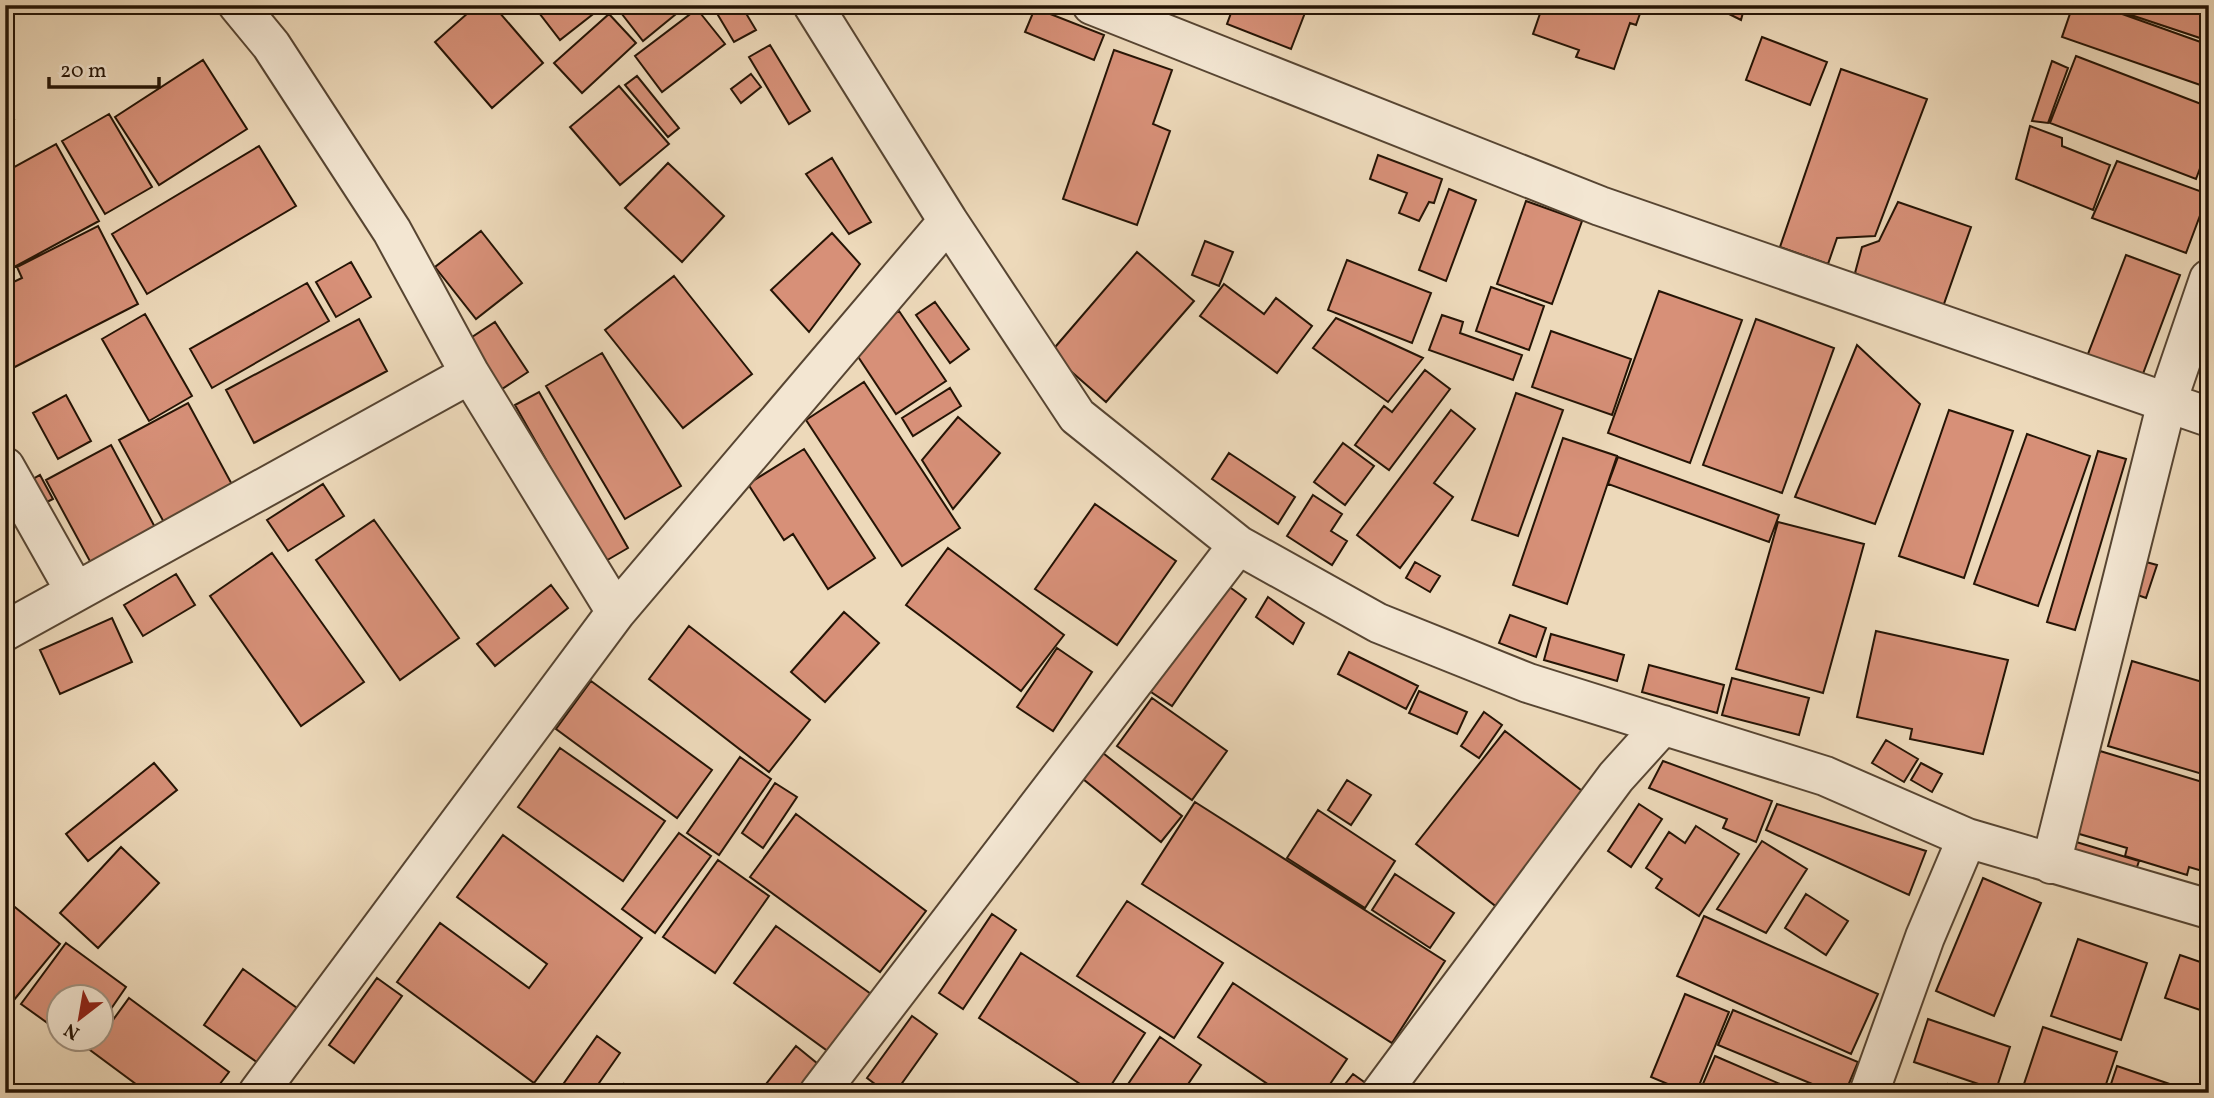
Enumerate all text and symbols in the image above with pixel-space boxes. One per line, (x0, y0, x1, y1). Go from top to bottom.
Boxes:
scale bar (49, 46, 159, 90)
text: 20 m (60, 57, 106, 86)
north arrow (46, 982, 116, 1052)
text: N (59, 1016, 85, 1046)

